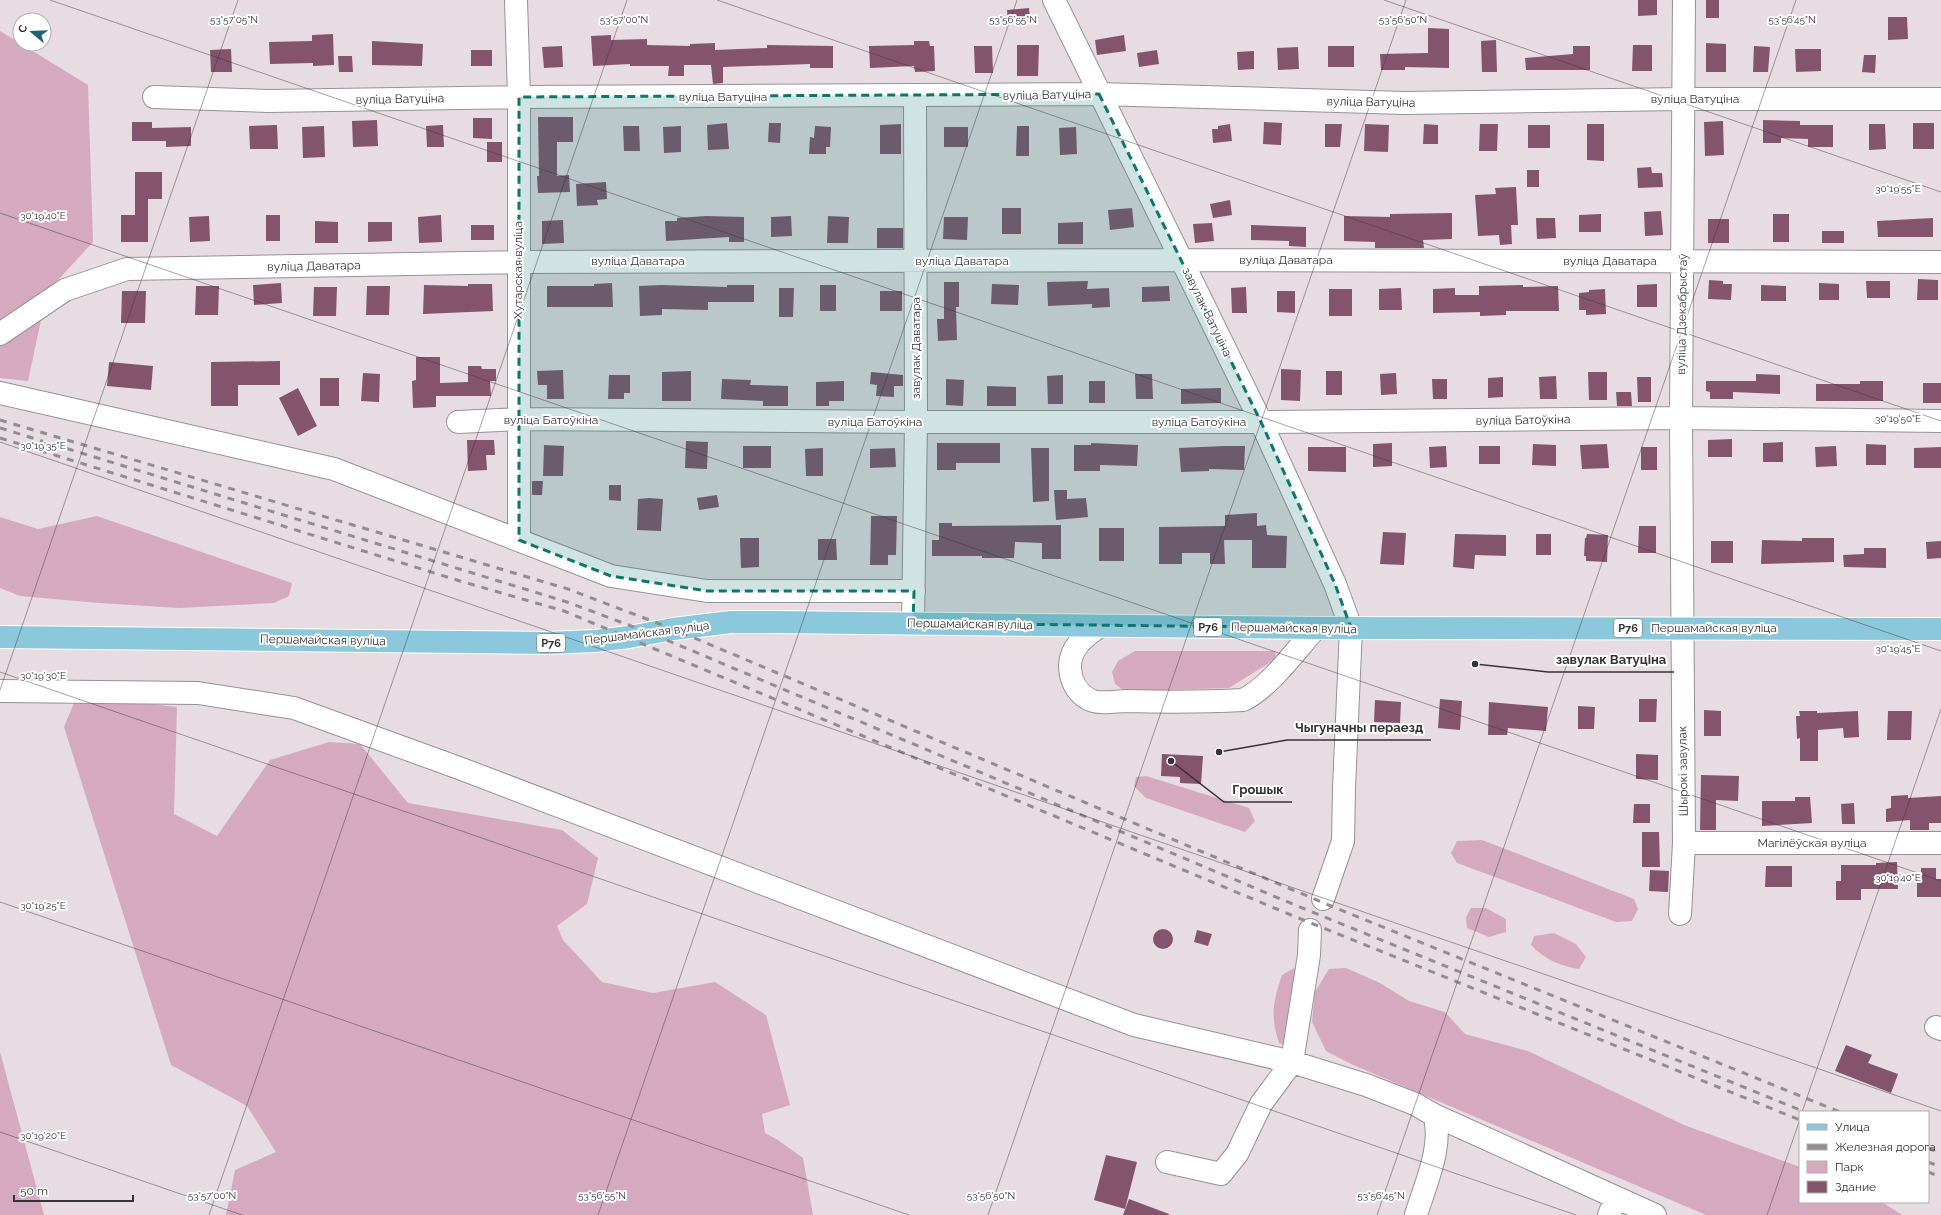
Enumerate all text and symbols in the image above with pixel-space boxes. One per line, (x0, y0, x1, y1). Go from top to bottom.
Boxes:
north arrow (12, 12, 52, 52)
text: 53°57'05"N (210, 14, 258, 25)
text: 53°57'00"N (600, 14, 648, 25)
text: 53°56'55"N (989, 14, 1037, 25)
text: 53°56'50"N (1379, 14, 1427, 25)
text: 53°56'45"N (1768, 14, 1816, 25)
text: С (16, 23, 31, 35)
street label: вуліца Ватуціна (1003, 87, 1091, 103)
street label: вуліца Ватуціна (679, 90, 767, 104)
street label: вуліца Ватуціна (356, 91, 444, 107)
street label: вуліца Ватуціна (1651, 92, 1739, 106)
street label: вуліца Ватуціна (1327, 94, 1415, 110)
text: 30°19'55"E (1875, 183, 1921, 194)
text: 30°19'40"E (20, 210, 66, 221)
street label: Хутарская вуліца (511, 221, 525, 319)
street label: вуліца Даватара (1239, 253, 1333, 267)
street label: вуліца Дзекабрыстаў (1674, 253, 1690, 375)
street label: вуліца Даватара (591, 254, 685, 268)
street label: вуліца Даватара (915, 254, 1009, 268)
street label: вуліца Даватара (1563, 254, 1657, 268)
street label: вуліца Даватара (267, 258, 361, 274)
street label: завулак Ватуціна (1179, 265, 1235, 359)
street label: завулак Даватара (909, 297, 923, 399)
street label: вуліца Батоўкіна (1476, 412, 1570, 428)
street label: вуліца Батоўкіна (504, 413, 598, 427)
text: 30°19'50"E (1875, 413, 1921, 424)
street label: вуліца Батоўкіна (828, 415, 922, 429)
street label: вуліца Батоўкіна (1152, 415, 1246, 429)
text: 30°19'35"E (20, 440, 66, 451)
street label: Першамайская вуліца (907, 616, 1033, 632)
street label: Першамайская вуліца (584, 618, 710, 648)
road number: Р76 (1194, 618, 1222, 636)
road number: Р76 (1614, 619, 1642, 637)
street label: Першамайская вуліца (1231, 620, 1357, 636)
street label: Першамайская вуліца (1651, 621, 1777, 635)
street label: Першамайская вуліца (260, 632, 386, 648)
road number: Р76 (537, 634, 565, 652)
text: 30°19'45"E (1876, 643, 1920, 654)
callout: завулак Ватуціна (1548, 647, 1674, 672)
text: завулак Ватуціна (1556, 652, 1667, 667)
text: 30°19'30"E (20, 670, 66, 681)
callout: Чыгуначны пераезд (1287, 715, 1431, 740)
text: Чыгуначны пераезд (1295, 720, 1423, 735)
street label: Шырокі завулак (1675, 726, 1691, 816)
callout: Грошык (1224, 777, 1292, 802)
text: Грошык (1232, 782, 1284, 797)
street label: Магілёўская вуліца (1758, 836, 1866, 850)
text: 30°19'40"E (1875, 872, 1921, 883)
text: 30°19'25"E (20, 900, 66, 911)
legend (1799, 1111, 1929, 1203)
text: Улица (1835, 1120, 1870, 1134)
text: 30°19'20"E (20, 1130, 66, 1141)
text: Железная дорога (1835, 1140, 1936, 1154)
text: Парк (1835, 1160, 1864, 1174)
scale bar (14, 1177, 133, 1203)
text: Здание (1835, 1180, 1876, 1194)
text: 50 m (20, 1184, 48, 1198)
text: 53°57'00"N (188, 1190, 236, 1201)
text: 53°56'55"N (578, 1190, 626, 1201)
text: 53°56'50"N (967, 1190, 1015, 1201)
text: 53°56'45"N (1357, 1190, 1405, 1201)

